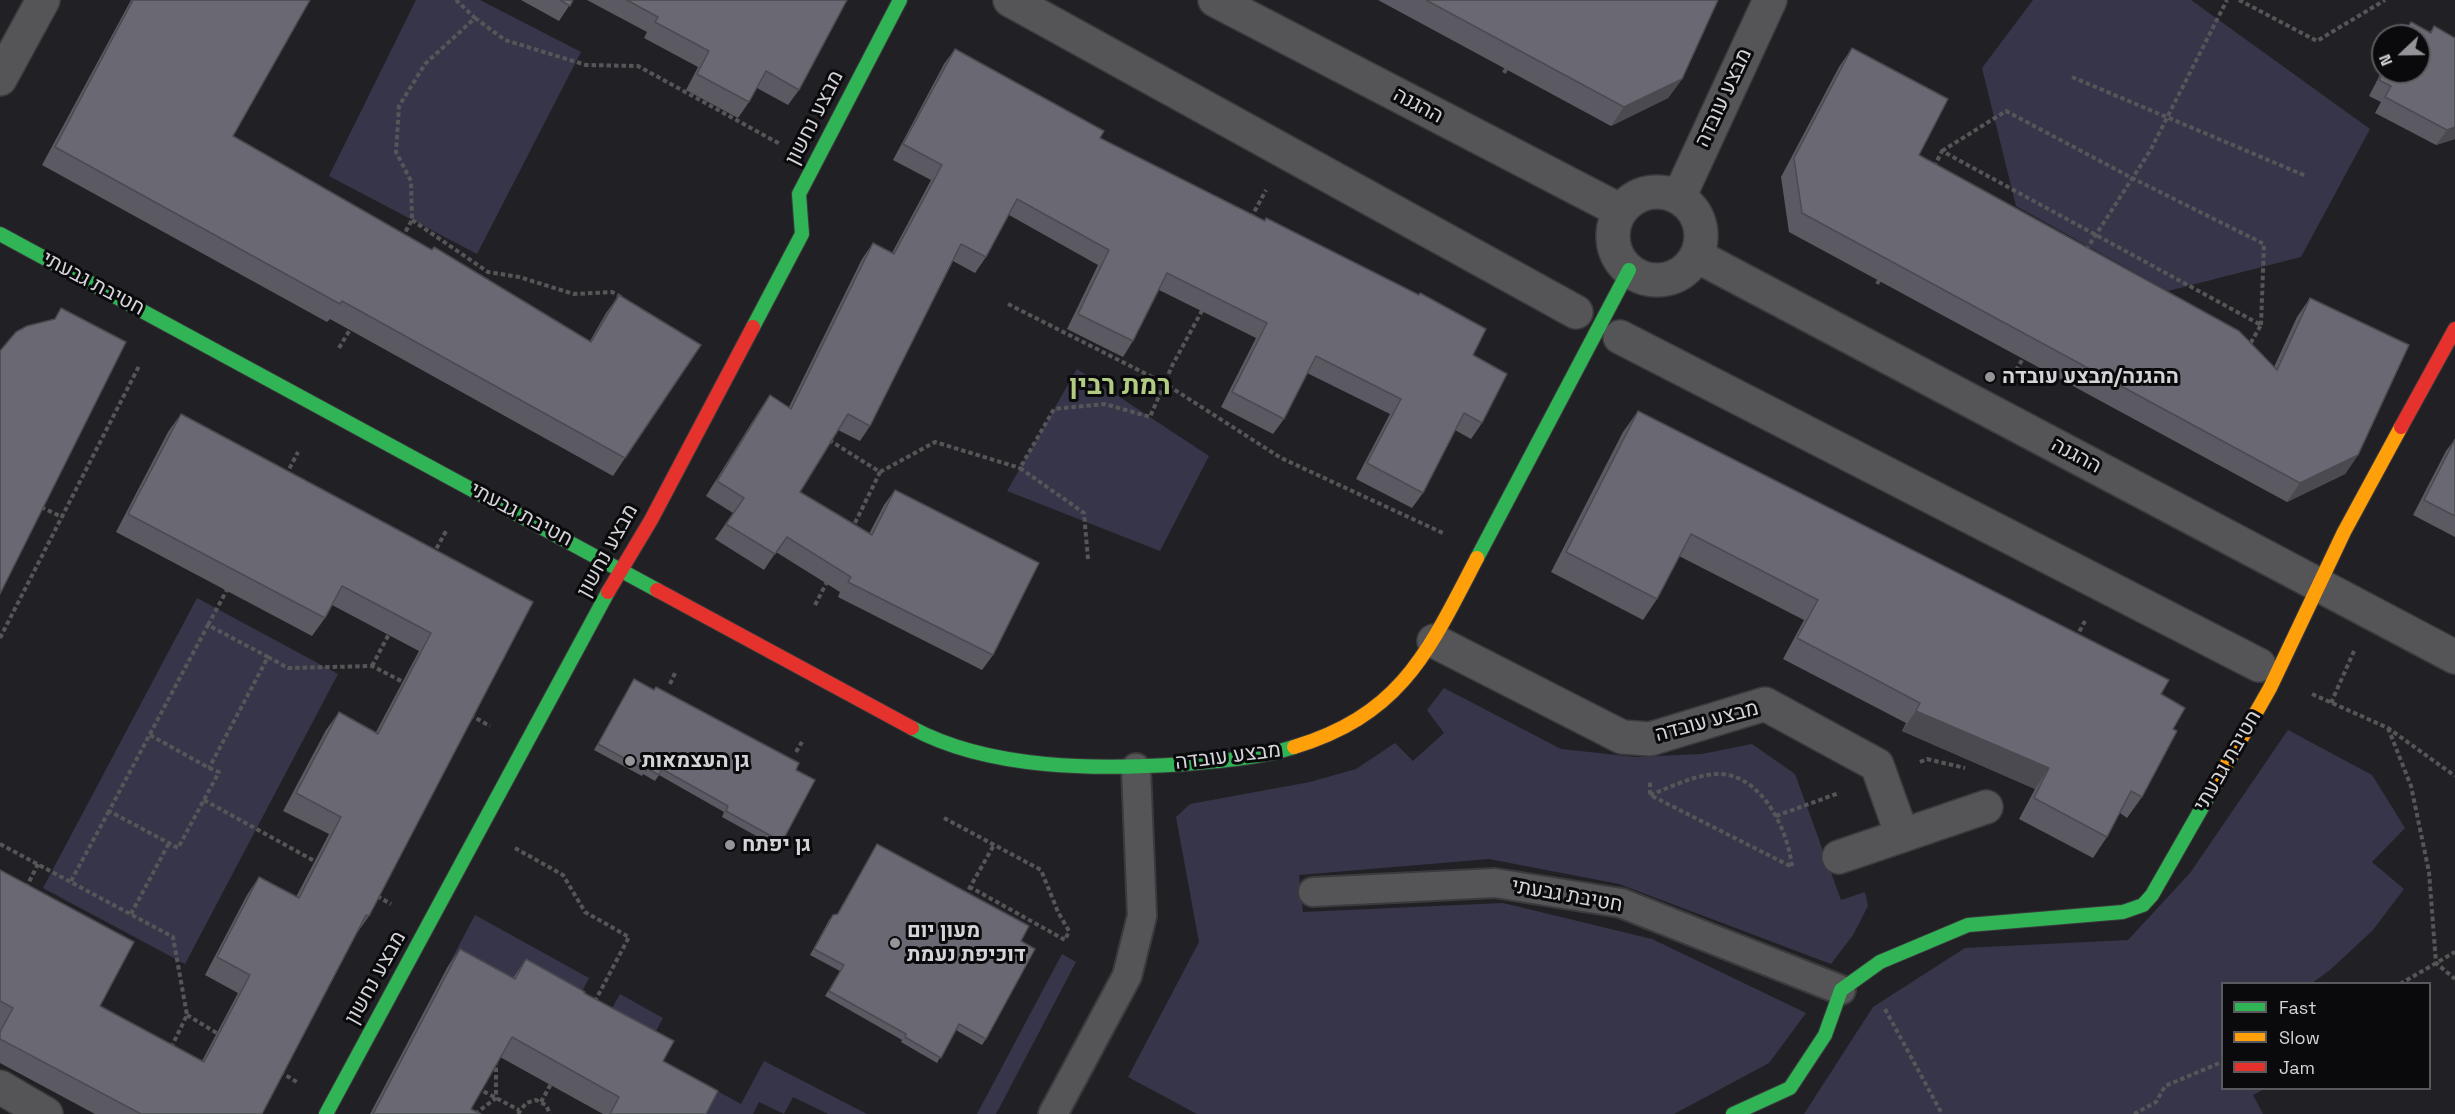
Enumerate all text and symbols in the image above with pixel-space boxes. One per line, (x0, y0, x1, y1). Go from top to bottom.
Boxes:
north arrow (2371, 24, 2431, 84)
street label: מבצע עובדה (1690, 45, 1758, 151)
text: N (2374, 51, 2397, 69)
street label: מבצע נחשון (780, 67, 850, 169)
street label: ההגנה (1389, 82, 1447, 130)
street label: חטיבת גבעתי (37, 246, 149, 322)
place label: ההגנה/מבצע עובדה (2002, 364, 2179, 390)
marker: ההגנה/מבצע עובדה (1983, 370, 1997, 384)
district label: רמת רבין (1069, 371, 1171, 403)
street label: ההגנה (2047, 432, 2105, 480)
street label: חטיבת גבעתי (465, 477, 577, 553)
street label: מבצע נחשון (572, 500, 644, 602)
street label: מבצע עובדה (1652, 696, 1762, 748)
street label: חטיבת גבעתי (2189, 706, 2267, 816)
street label: מבצע עובדה (1174, 738, 1282, 776)
place label: גן העצמאות (642, 748, 750, 774)
marker: גן העצמאות (623, 754, 637, 768)
place label: גן יפתח (742, 832, 811, 858)
marker: גן יפתח (723, 838, 737, 852)
street label: חטיבת גבעתי (1509, 874, 1625, 918)
place label: מעון יום דוכיפת נעמת (907, 918, 1026, 968)
street label: מבצע נחשון (340, 927, 412, 1029)
marker: מעון יום דוכיפת נעמת (888, 936, 902, 950)
legend (2221, 982, 2431, 1090)
text: Fast (2279, 996, 2316, 1019)
text: Slow (2279, 1026, 2320, 1049)
text: Jam (2279, 1056, 2315, 1079)

